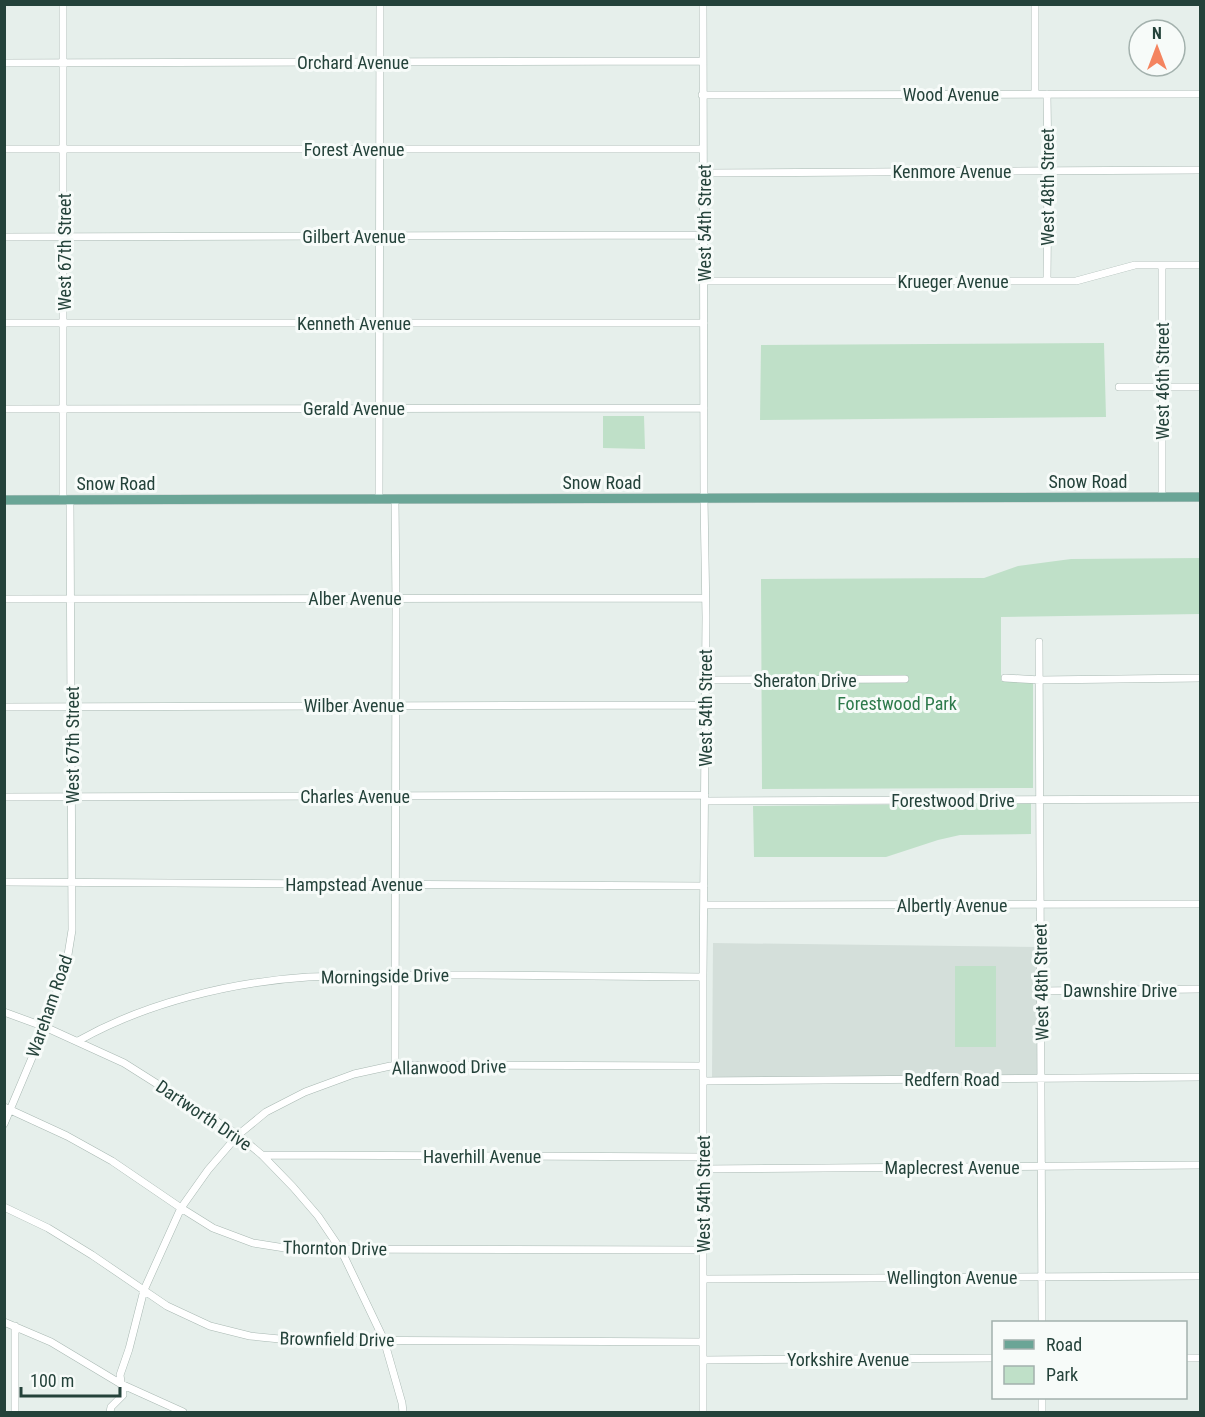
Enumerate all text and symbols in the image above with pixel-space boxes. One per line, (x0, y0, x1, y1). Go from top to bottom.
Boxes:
north arrow (1127, 18, 1187, 78)
text: N (1152, 24, 1162, 43)
street label: Orchard Avenue (297, 52, 409, 73)
street label: Wood Avenue (903, 84, 999, 105)
street label: West 48th Street (1037, 128, 1058, 246)
street label: Forest Avenue (304, 139, 404, 160)
street label: Kenmore Avenue (892, 161, 1012, 182)
street label: West 54th Street (694, 164, 715, 282)
street label: West 67th Street (54, 193, 75, 311)
street label: Gilbert Avenue (302, 226, 406, 247)
street label: Krueger Avenue (897, 271, 1009, 292)
street label: Kenneth Avenue (297, 313, 411, 334)
street label: West 46th Street (1152, 322, 1173, 440)
street label: Gerald Avenue (303, 398, 405, 419)
street label: Snow Road (1048, 471, 1128, 492)
street label: Snow Road (562, 472, 642, 493)
street label: Snow Road (76, 473, 156, 494)
street label: Alber Avenue (308, 588, 402, 609)
street label: West 54th Street (695, 649, 716, 767)
street label: Sheraton Drive (753, 670, 857, 691)
street label: West 67th Street (62, 686, 83, 804)
park label: Forestwood Park (837, 693, 957, 714)
street label: Wilber Avenue (304, 695, 404, 716)
street label: Charles Avenue (300, 786, 410, 807)
street label: Forestwood Drive (891, 790, 1015, 811)
street label: Hampstead Avenue (285, 874, 423, 895)
street label: Albertly Avenue (897, 895, 1007, 916)
street label: West 48th Street (1029, 923, 1053, 1041)
street label: Wareham Road (22, 952, 76, 1060)
street label: Morningside Drive (321, 964, 449, 988)
street label: Dawnshire Drive (1063, 980, 1177, 1001)
street label: Allanwood Drive (391, 1056, 507, 1078)
street label: Redfern Road (904, 1069, 1000, 1090)
street label: Dartworth Drive (152, 1075, 256, 1155)
street label: West 54th Street (693, 1135, 714, 1253)
street label: Haverhill Avenue (423, 1146, 541, 1167)
street label: Maplecrest Avenue (884, 1157, 1020, 1178)
street label: Thornton Drive (283, 1237, 387, 1259)
street label: Wellington Avenue (887, 1267, 1017, 1288)
legend (992, 1321, 1187, 1399)
street label: Brownfield Drive (279, 1327, 395, 1351)
text: Road (1046, 1334, 1082, 1355)
street label: Yorkshire Avenue (787, 1349, 909, 1370)
scale bar (21, 1360, 120, 1398)
text: Park (1046, 1364, 1078, 1385)
text: 100 m (30, 1370, 74, 1391)

